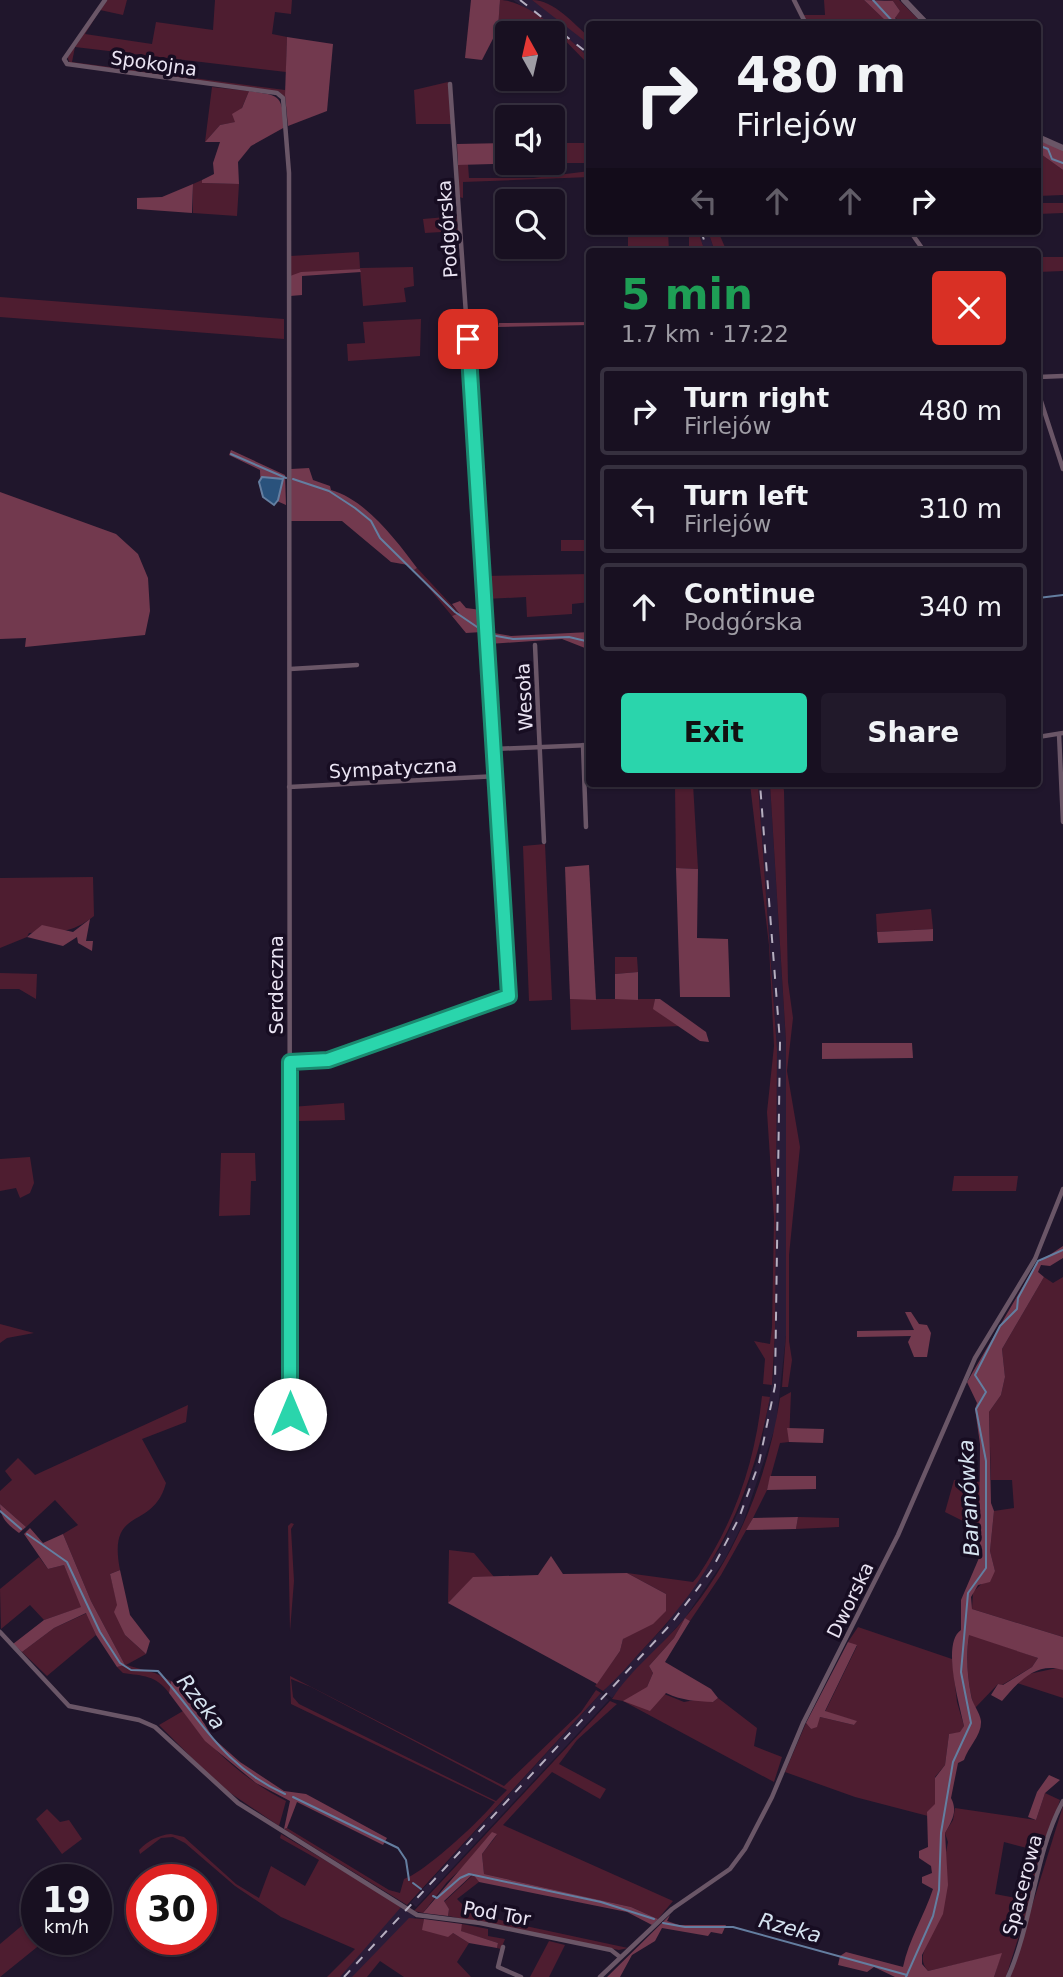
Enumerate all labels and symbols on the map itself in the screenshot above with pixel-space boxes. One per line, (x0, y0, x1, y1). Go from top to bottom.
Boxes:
north arrow (495, 21, 565, 91)
street label: Spokojna (110, 46, 198, 80)
street label: Podgórska (433, 179, 461, 279)
pin (438, 309, 498, 369)
street label: Wesoła (511, 663, 537, 731)
street label: Sympatyczna (328, 754, 458, 782)
street label: Serdeczna (265, 935, 287, 1035)
position arrow (253, 1377, 327, 1451)
water label: Baranówka (954, 1439, 984, 1557)
street label: Dworska (822, 1558, 878, 1642)
water label: Rzeka (172, 1670, 230, 1734)
street label: Spacerowa (998, 1832, 1046, 1938)
speed limit sign: 30 (126, 1864, 217, 1955)
street label: Pod Tor (461, 1896, 533, 1930)
water label: Rzeka (756, 1908, 824, 1948)

